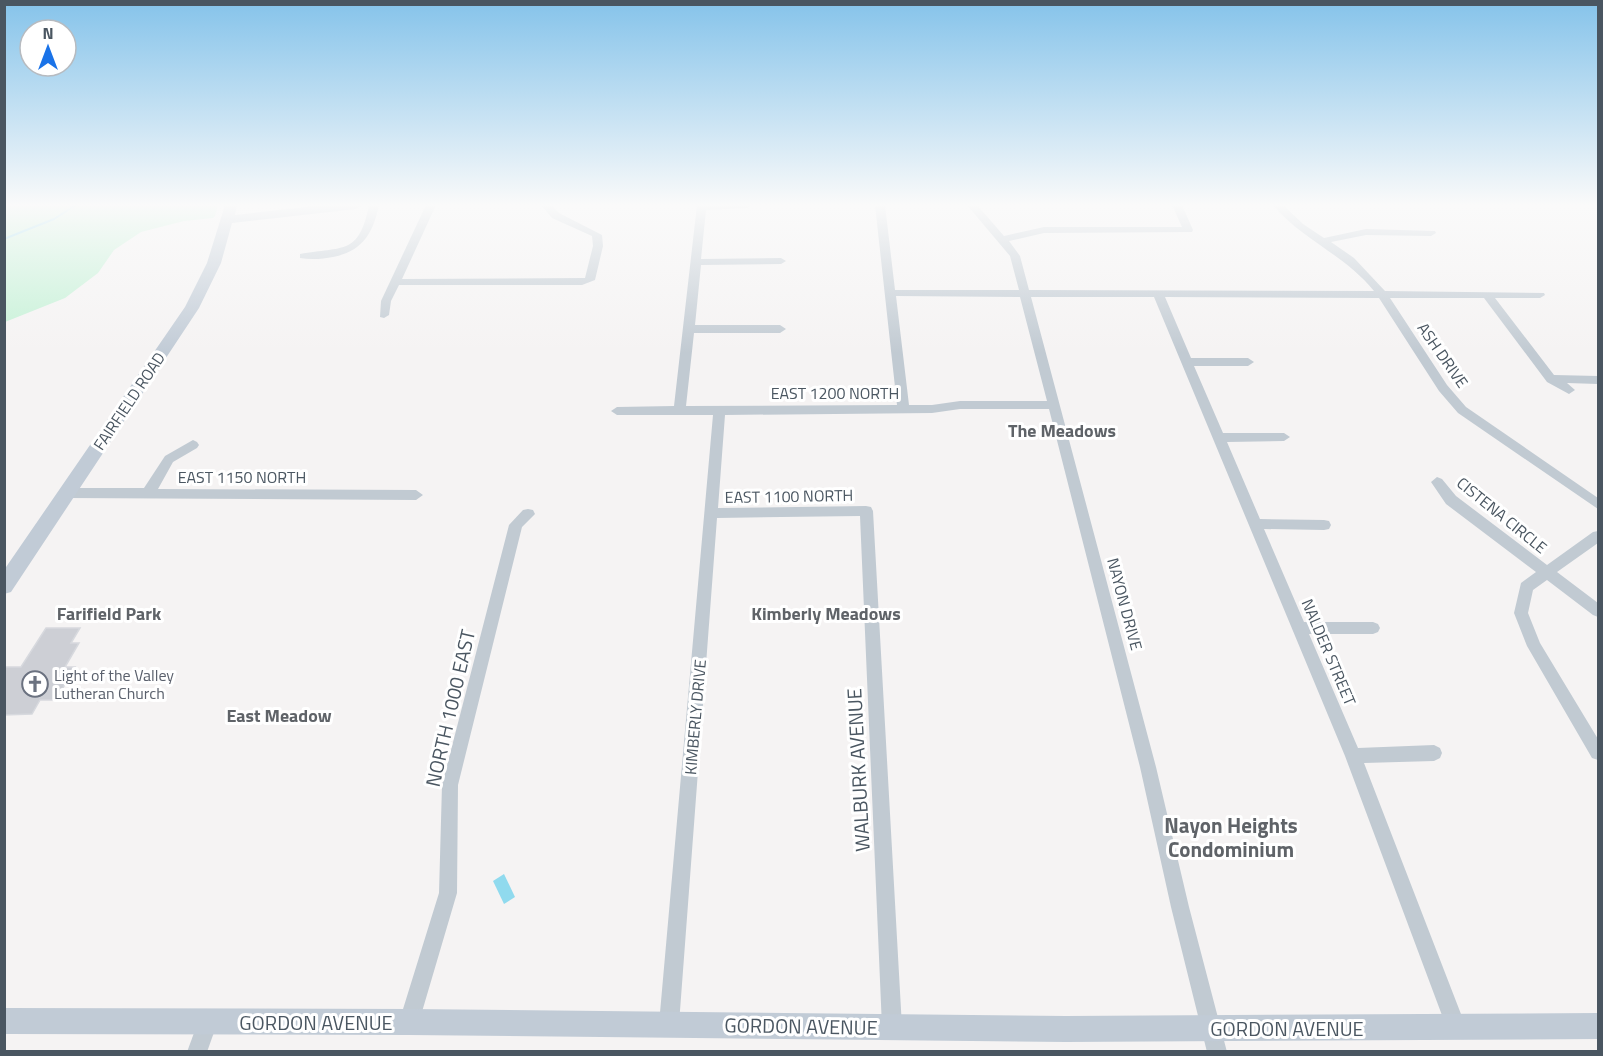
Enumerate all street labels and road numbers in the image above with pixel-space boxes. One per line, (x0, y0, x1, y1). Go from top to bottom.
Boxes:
street label: ASH DRIVE (1412, 318, 1474, 393)
street label: FAIRFIELD ROAD (87, 347, 171, 455)
street label: EAST 1200 NORTH (771, 381, 899, 405)
street label: EAST 1150 NORTH (178, 465, 306, 489)
street label: CISTENA CIRCLE (1452, 471, 1552, 559)
street label: EAST 1100 NORTH (725, 483, 853, 509)
street label: NAYON DRIVE (1101, 555, 1149, 653)
street label: NALDER STREET (1296, 595, 1362, 710)
street label: NORTH 1000 EAST (417, 626, 483, 790)
street label: KIMBERLY DRIVE (678, 658, 712, 776)
street label: WALBURK AVENUE (838, 687, 878, 853)
street label: GORDON AVENUE (239, 1007, 393, 1038)
street label: GORDON AVENUE (724, 1009, 878, 1043)
street label: GORDON AVENUE (1210, 1013, 1364, 1044)

